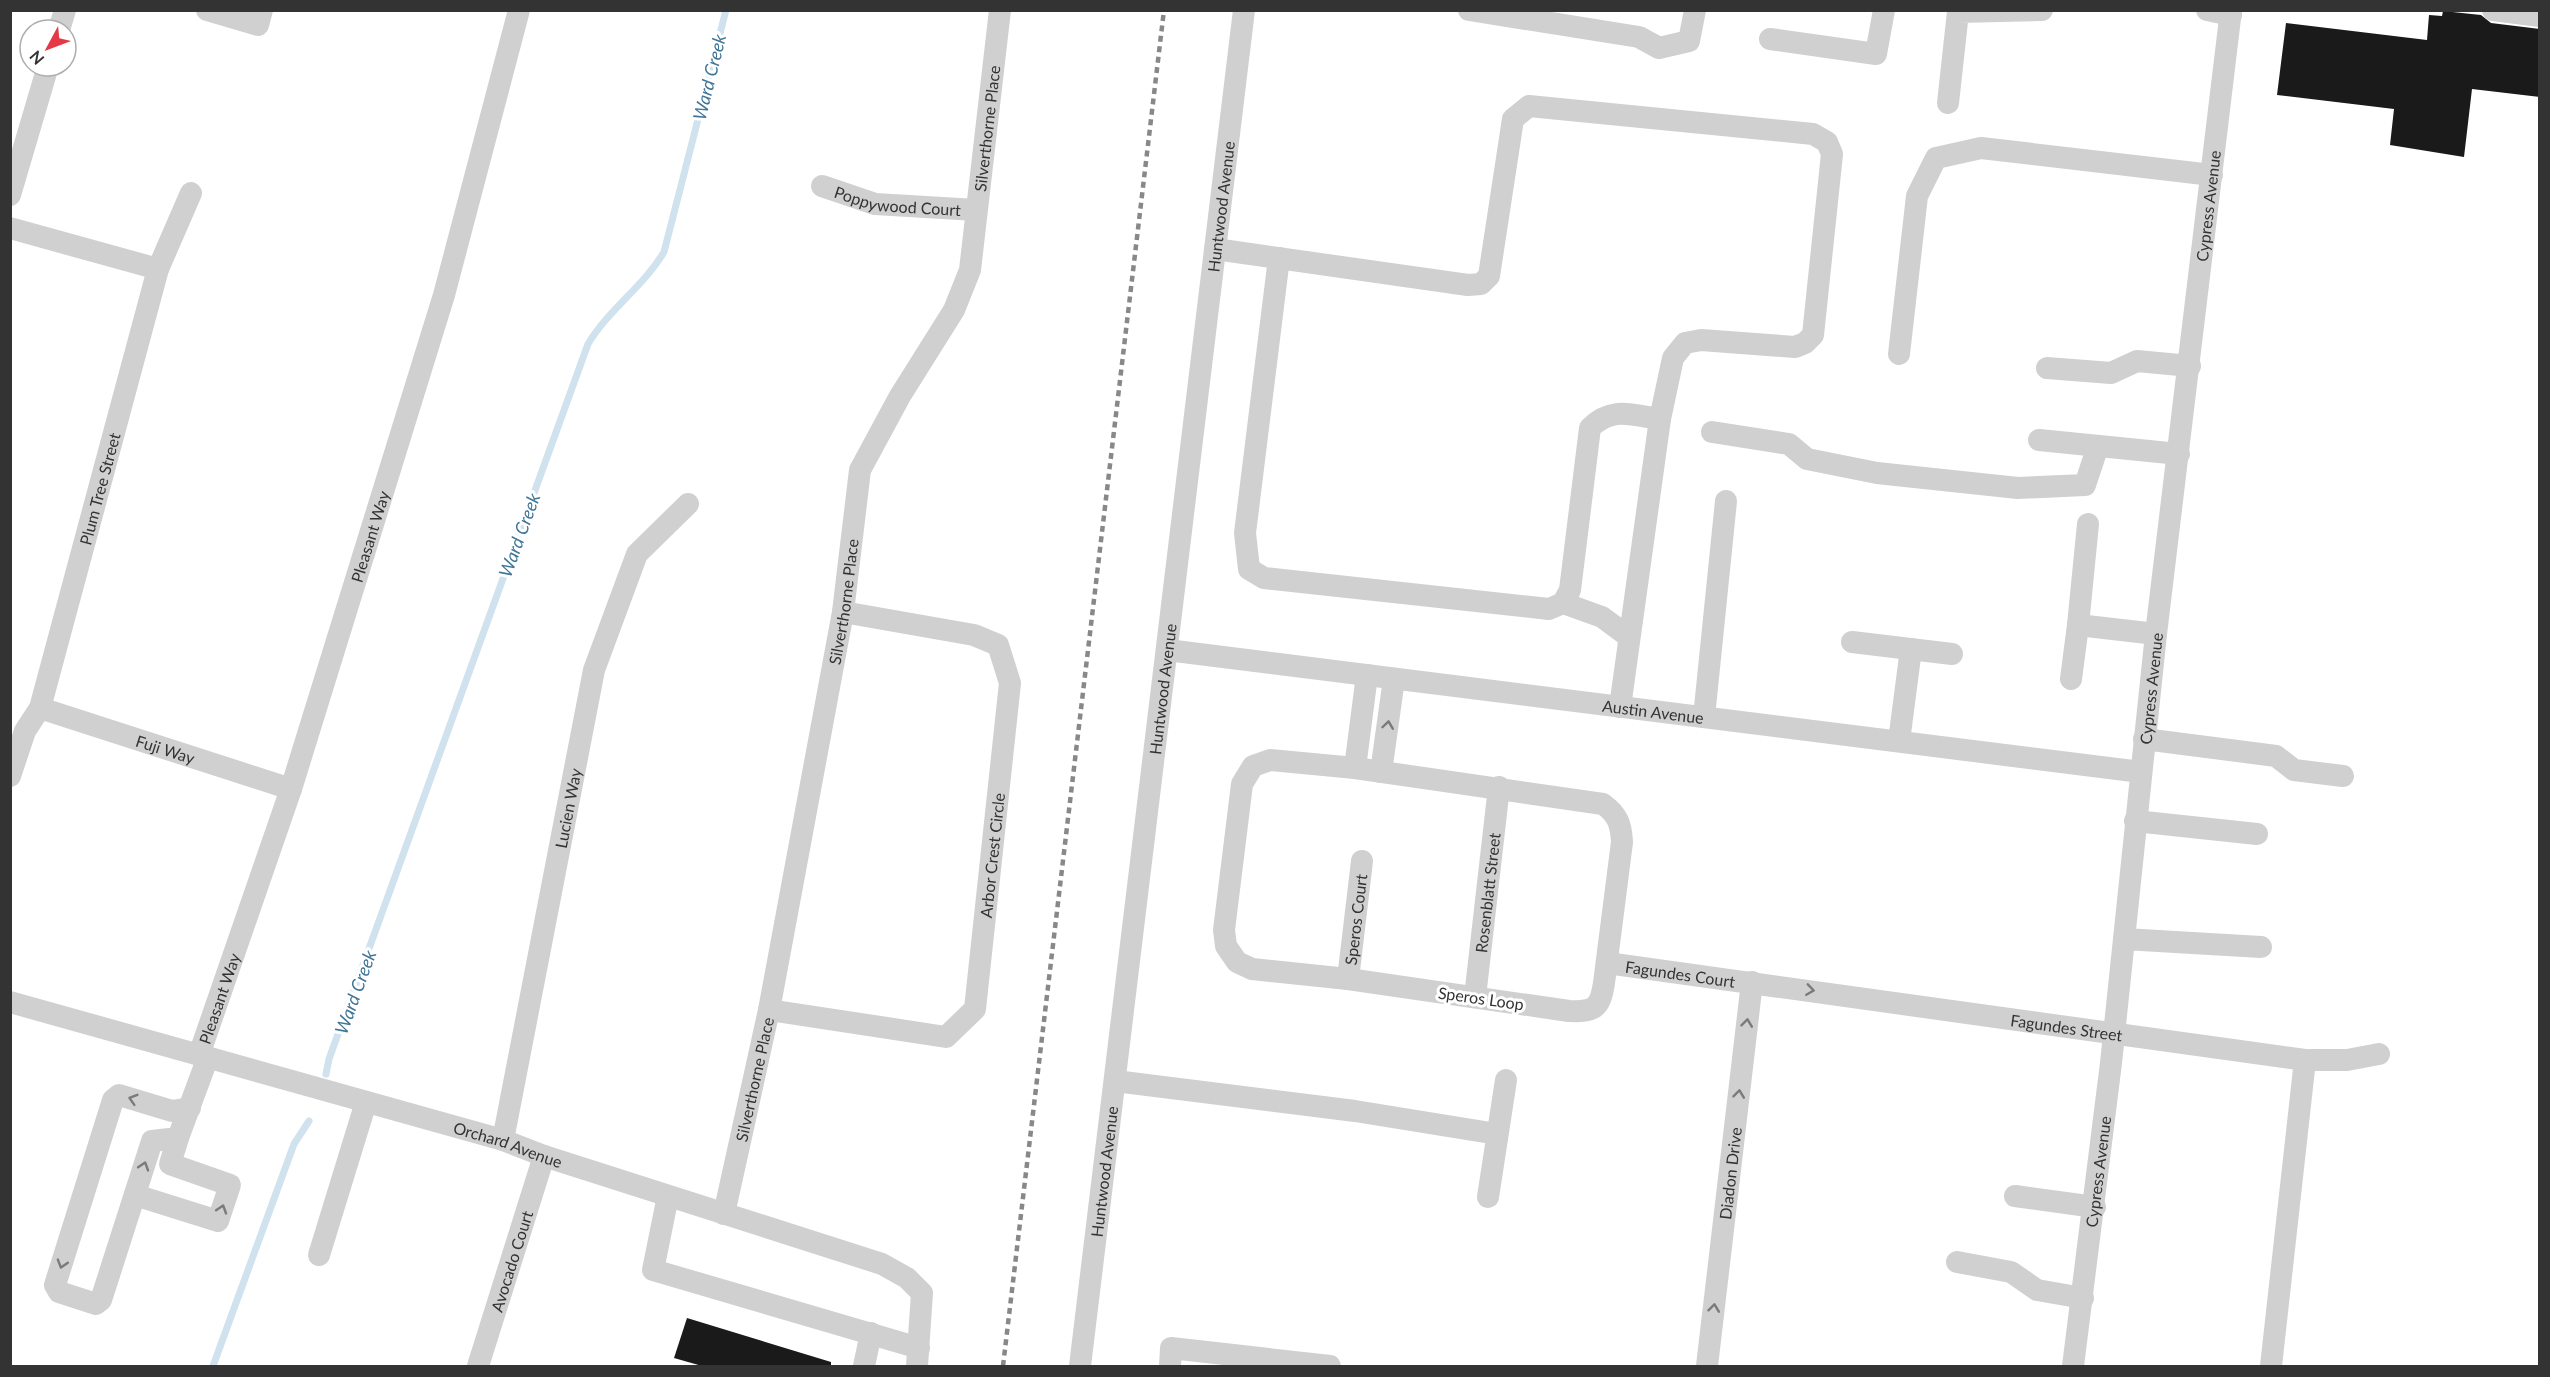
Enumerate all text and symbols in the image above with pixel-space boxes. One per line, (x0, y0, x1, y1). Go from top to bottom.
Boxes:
north arrow (18, 18, 78, 78)
water label: Ward Creek (688, 31, 730, 122)
text: N (25, 47, 48, 69)
street label: Silverthorne Place (970, 64, 1003, 193)
street label: Huntwood Avenue (1203, 140, 1238, 273)
street label: Cypress Avenue (2191, 149, 2224, 263)
street label: Poppywood Court (832, 181, 962, 219)
street label: Plum Tree Street (75, 430, 123, 547)
street label: Pleasant Way (346, 487, 393, 584)
water label: Ward Creek (494, 490, 544, 580)
street label: Silverthorne Place (824, 538, 861, 666)
street label: Huntwood Avenue (1145, 622, 1179, 755)
street label: Cypress Avenue (2135, 632, 2166, 745)
street label: Austin Avenue (1601, 695, 1705, 727)
one-way arrow (1381, 721, 1393, 730)
street label: Fuji Way (134, 730, 198, 767)
street label: Lucien Way (550, 766, 584, 850)
street label: Arbor Crest Circle (975, 792, 1008, 919)
street label: Rosenblatt Street (1471, 831, 1503, 954)
street label: Speros Court (1340, 873, 1370, 966)
water label: Ward Creek (330, 947, 380, 1037)
street label: Pleasant Way (194, 950, 243, 1046)
street label: Fagundes Court (1624, 956, 1737, 990)
street label: Speros Loop (1437, 983, 1525, 1013)
one-way arrow (1805, 984, 1814, 996)
street label: Fagundes Street (2009, 1010, 2124, 1044)
street label: Silverthorne Place (731, 1015, 777, 1143)
one-way arrow (1740, 1018, 1753, 1027)
one-way arrow (1732, 1089, 1745, 1098)
one-way arrow (128, 1094, 139, 1106)
street label: Huntwood Avenue (1086, 1105, 1121, 1238)
street label: Cypress Avenue (2081, 1115, 2114, 1228)
street label: Orchard Avenue (451, 1117, 565, 1171)
street label: Diadon Drive (1715, 1126, 1744, 1221)
one-way arrow (137, 1161, 149, 1172)
one-way arrow (215, 1204, 228, 1215)
street label: Avocado Court (486, 1208, 536, 1314)
one-way arrow (56, 1258, 69, 1269)
one-way arrow (1707, 1304, 1720, 1313)

